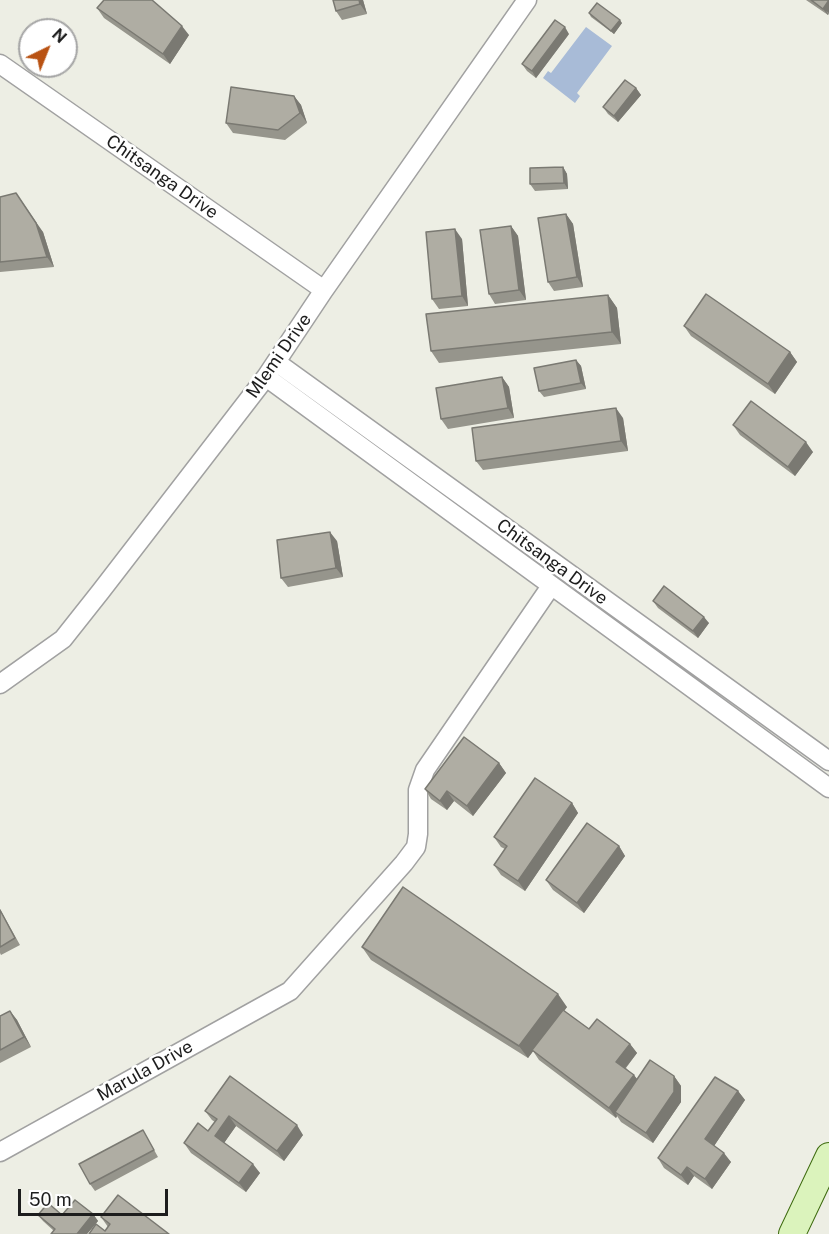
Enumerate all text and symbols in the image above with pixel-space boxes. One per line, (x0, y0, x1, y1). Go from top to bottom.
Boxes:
north arrow (18, 18, 78, 78)
text: N (48, 25, 70, 47)
street label: Chitsanga Drive (102, 130, 222, 224)
street label: Mlemi Drive (242, 309, 316, 403)
street label: Chitsanga Drive (492, 514, 612, 610)
street label: Marula Drive (93, 1036, 197, 1106)
scale bar (21, 1177, 171, 1215)
text: 50 m (29, 1189, 72, 1210)

